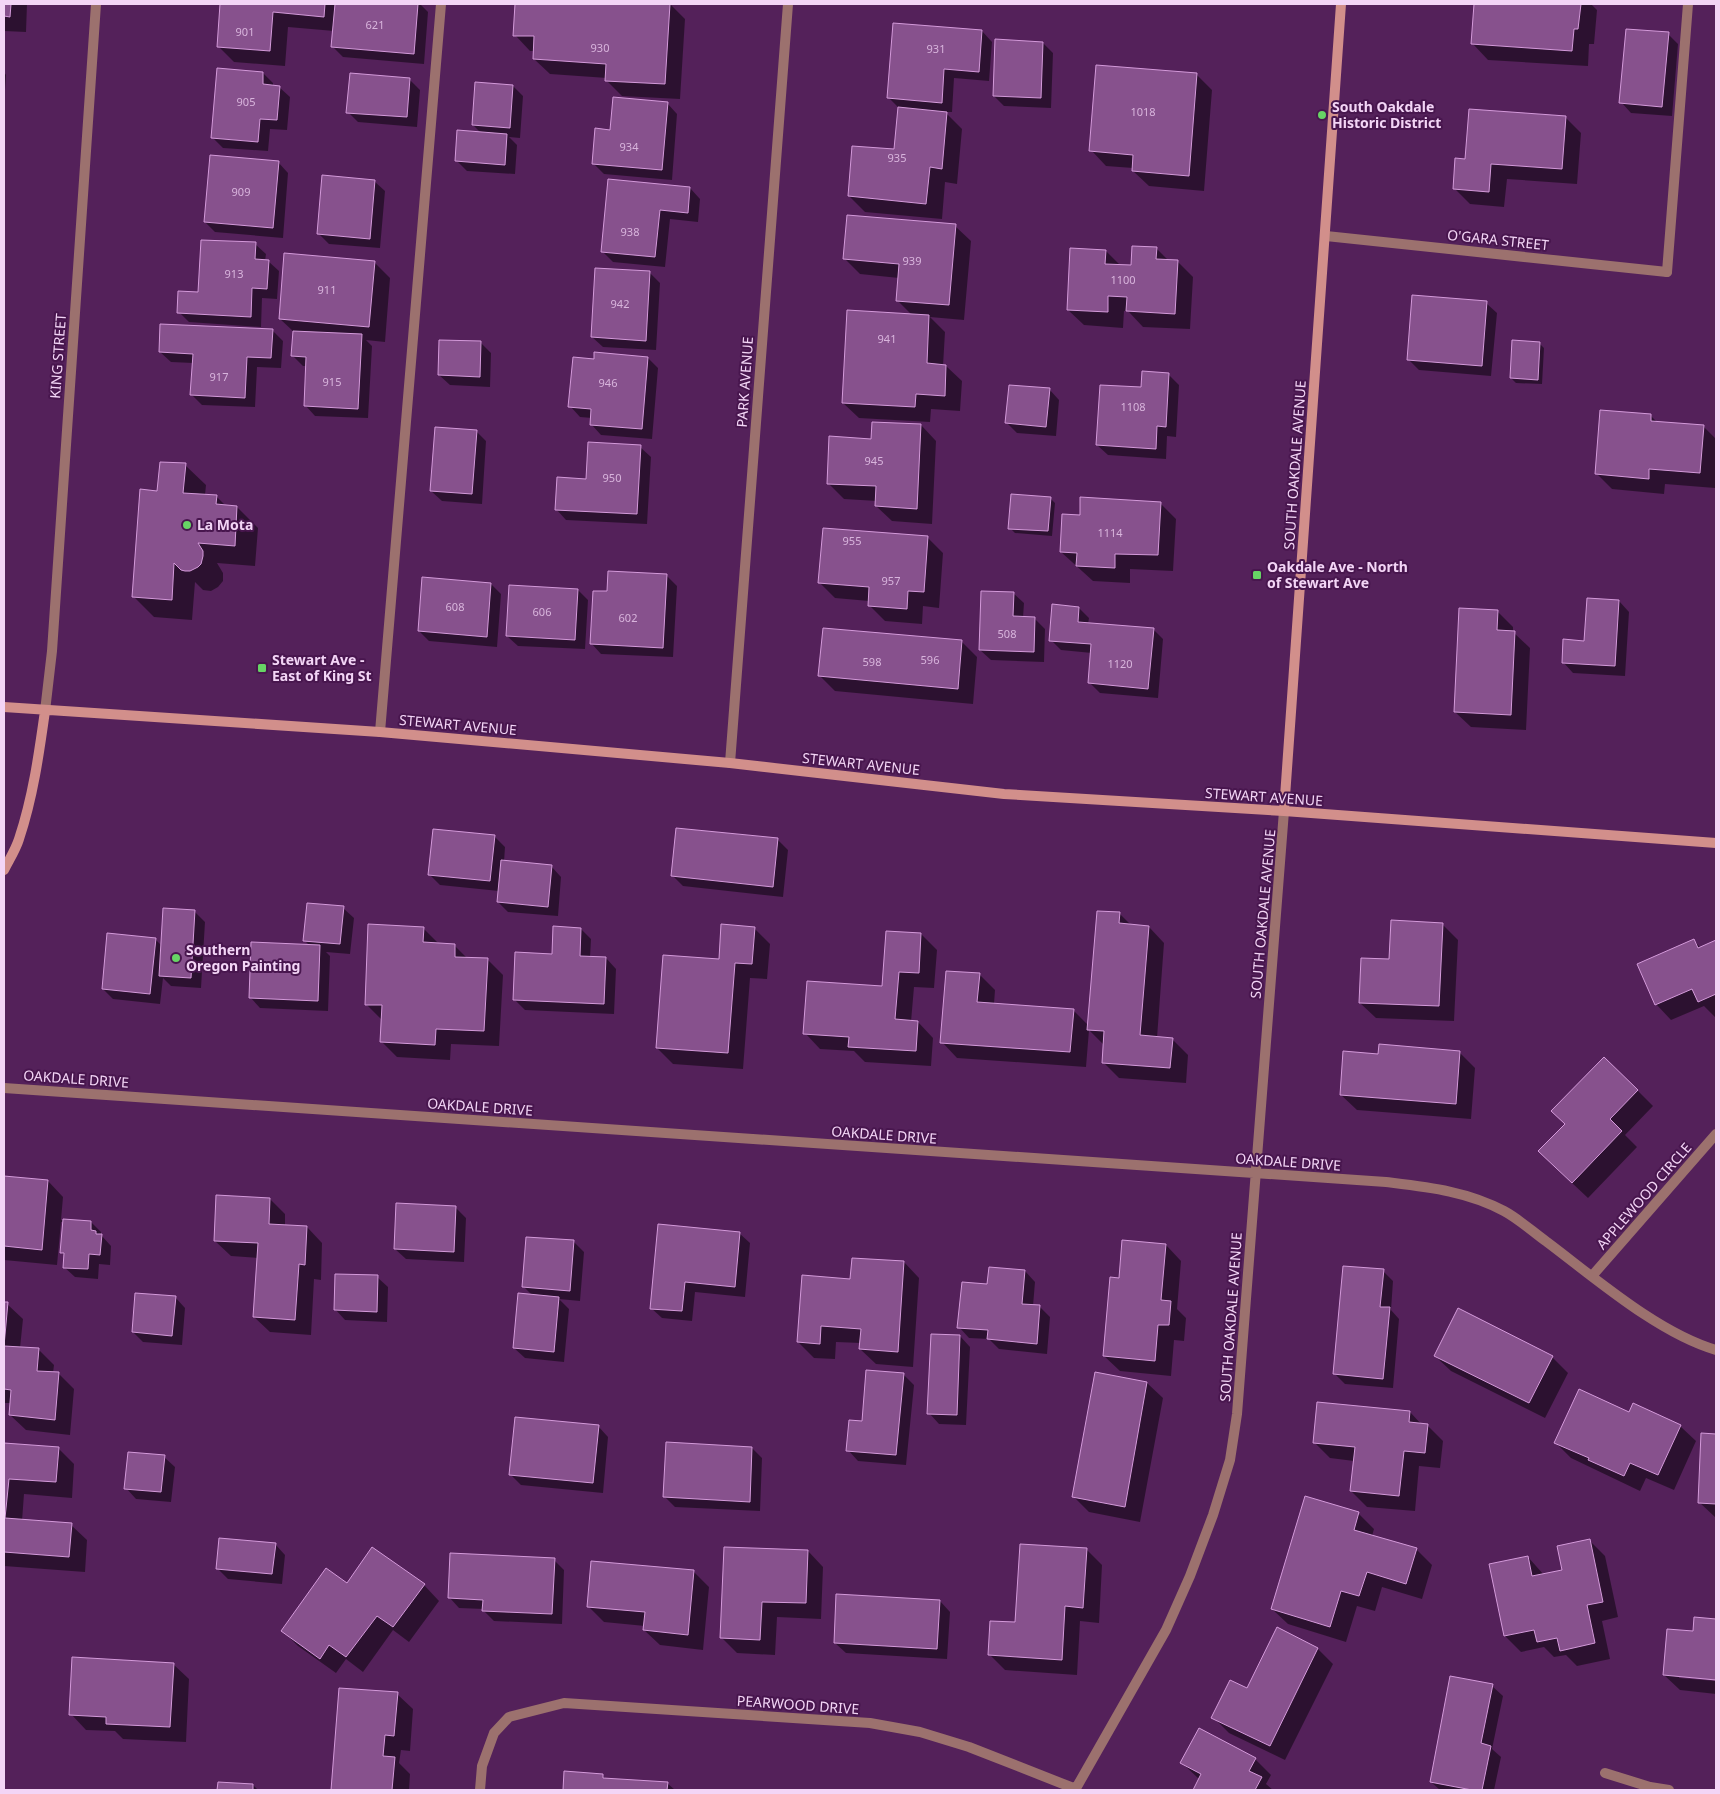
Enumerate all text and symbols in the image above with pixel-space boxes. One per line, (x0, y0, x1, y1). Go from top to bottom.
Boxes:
house number: 621 (366, 17, 384, 32)
house number: 901 (236, 24, 254, 39)
house number: 930 (591, 40, 609, 55)
house number: 931 (927, 41, 945, 56)
house number: 905 (237, 94, 255, 109)
place label: South Oakdale Historic District (1332, 97, 1441, 132)
house number: 1018 (1130, 104, 1156, 119)
marker: South Oakdale Historic District (1316, 109, 1328, 121)
house number: 934 (620, 139, 639, 154)
house number: 935 (888, 150, 906, 165)
house number: 909 (232, 184, 250, 199)
house number: 938 (621, 224, 639, 239)
street label: O'GARA STREET (1446, 225, 1550, 254)
house number: 939 (903, 253, 921, 268)
house number: 913 (225, 266, 243, 281)
house number: 1100 (1110, 272, 1136, 287)
house number: 911 (318, 282, 336, 297)
house number: 942 (611, 296, 629, 311)
street label: KING STREET (45, 312, 70, 399)
house number: 941 (878, 331, 896, 346)
street label: PARK AVENUE (732, 336, 757, 428)
house number: 917 (210, 369, 228, 384)
house number: 915 (323, 374, 341, 389)
house number: 946 (599, 375, 617, 390)
street label: SOUTH OAKDALE AVENUE (1279, 380, 1310, 550)
house number: 1108 (1120, 399, 1146, 414)
house number: 945 (865, 453, 883, 468)
house number: 950 (603, 470, 621, 485)
place label: La Mota (197, 515, 253, 534)
marker: La Mota (181, 519, 193, 531)
house number: 1114 (1097, 525, 1123, 540)
house number: 955 (843, 533, 861, 548)
place label: Oakdale Ave - North of Stewart Ave (1267, 557, 1408, 592)
marker: Oakdale Ave - North of Stewart Ave (1251, 569, 1263, 581)
house number: 957 (882, 573, 900, 588)
house number: 608 (446, 599, 464, 614)
house number: 606 (533, 604, 551, 619)
house number: 602 (619, 610, 637, 625)
house number: 508 (998, 626, 1016, 641)
place label: Stewart Ave - East of King St (272, 650, 372, 685)
house number: 596 (921, 652, 939, 667)
house number: 598 (863, 654, 881, 669)
house number: 1120 (1107, 656, 1133, 671)
marker: Stewart Ave - East of King St (256, 662, 268, 674)
street label: STEWART AVENUE (398, 710, 518, 739)
street label: STEWART AVENUE (801, 748, 921, 779)
street label: STEWART AVENUE (1205, 783, 1324, 810)
street label: SOUTH OAKDALE AVENUE (1246, 829, 1279, 999)
place label: Southern Oregon Painting (186, 940, 300, 975)
marker: Southern Oregon Painting (170, 952, 182, 964)
street label: OAKDALE DRIVE (23, 1065, 129, 1092)
street label: OAKDALE DRIVE (427, 1093, 533, 1120)
street label: OAKDALE DRIVE (831, 1121, 937, 1148)
street label: APPLEWOOD CIRCLE (1592, 1138, 1695, 1253)
street label: OAKDALE DRIVE (1235, 1148, 1341, 1175)
street label: SOUTH OAKDALE AVENUE (1215, 1232, 1246, 1402)
street label: PEARWOOD DRIVE (736, 1691, 860, 1718)

